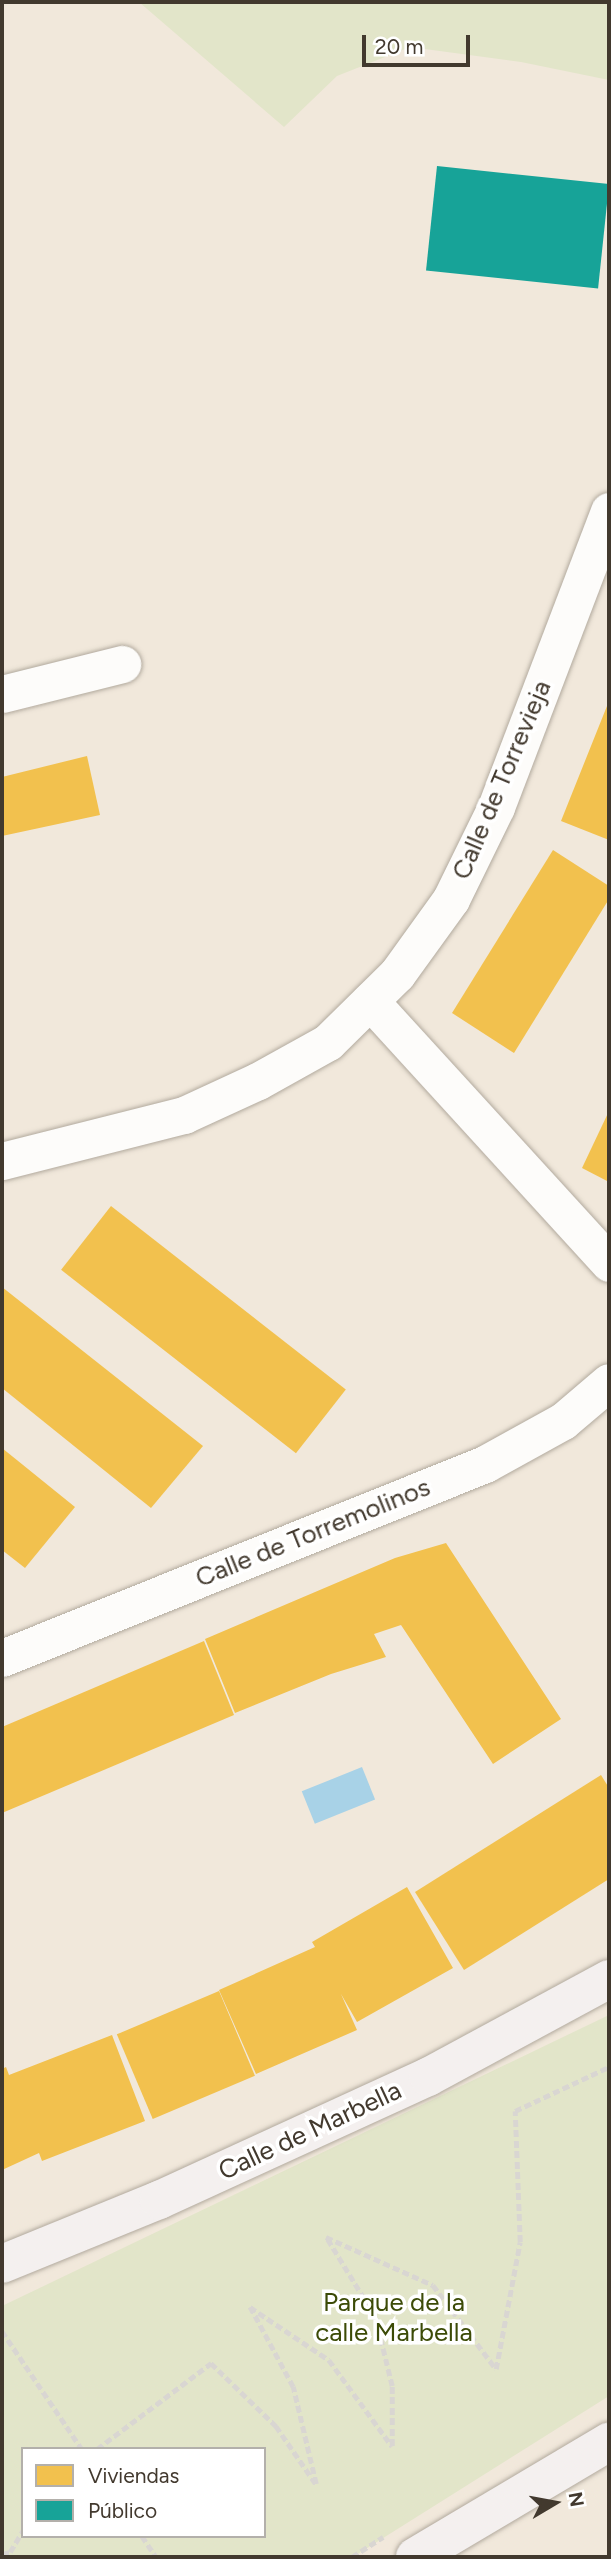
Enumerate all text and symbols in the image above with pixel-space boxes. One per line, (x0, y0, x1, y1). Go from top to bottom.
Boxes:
scale bar (366, 21, 475, 65)
text: 20 m (375, 34, 423, 59)
street label: Calle de Torrevieja (446, 676, 558, 884)
street label: Calle de Torremolinos (191, 1472, 435, 1594)
street label: Calle de Marbella (214, 2075, 406, 2187)
park label: Parque de la calle Marbella (315, 2287, 473, 2348)
legend (21, 2447, 266, 2538)
text: Viviendas (88, 2463, 179, 2488)
north arrow (520, 2468, 590, 2538)
text: N (564, 2490, 589, 2508)
text: Público (88, 2498, 157, 2523)

